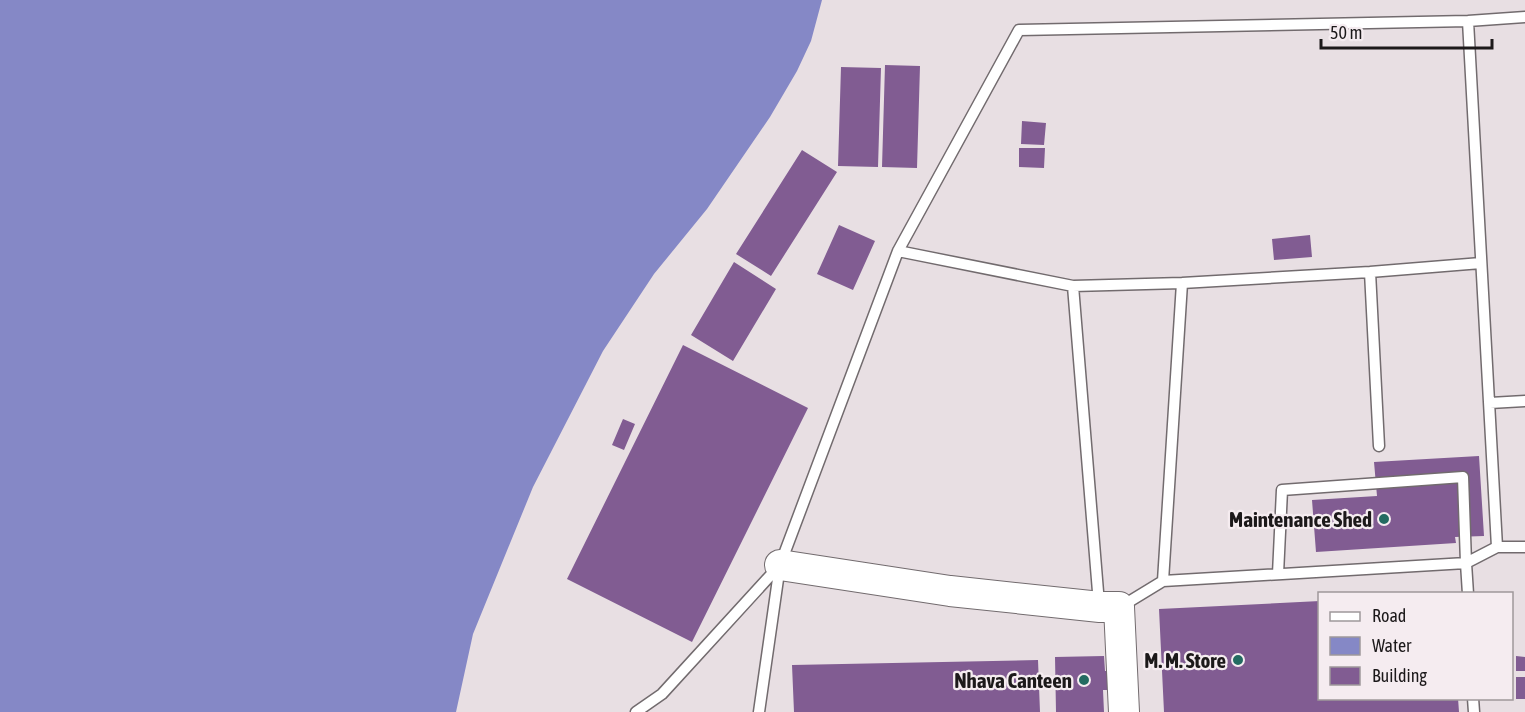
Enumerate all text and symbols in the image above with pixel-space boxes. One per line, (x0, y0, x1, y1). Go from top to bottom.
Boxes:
scale bar (1321, 12, 1492, 50)
text: 50 m (1330, 22, 1362, 43)
place label: Maintenance Shed (1229, 507, 1372, 531)
marker: Maintenance Shed (1377, 512, 1391, 526)
legend (1318, 592, 1513, 700)
text: Road (1372, 605, 1406, 626)
text: Water (1372, 635, 1412, 656)
place label: M. M. Store (1144, 648, 1226, 672)
marker: M. M. Store (1231, 653, 1245, 667)
text: Building (1372, 665, 1427, 686)
place label: Nhava Canteen (954, 668, 1072, 692)
marker: Nhava Canteen (1077, 673, 1091, 687)

